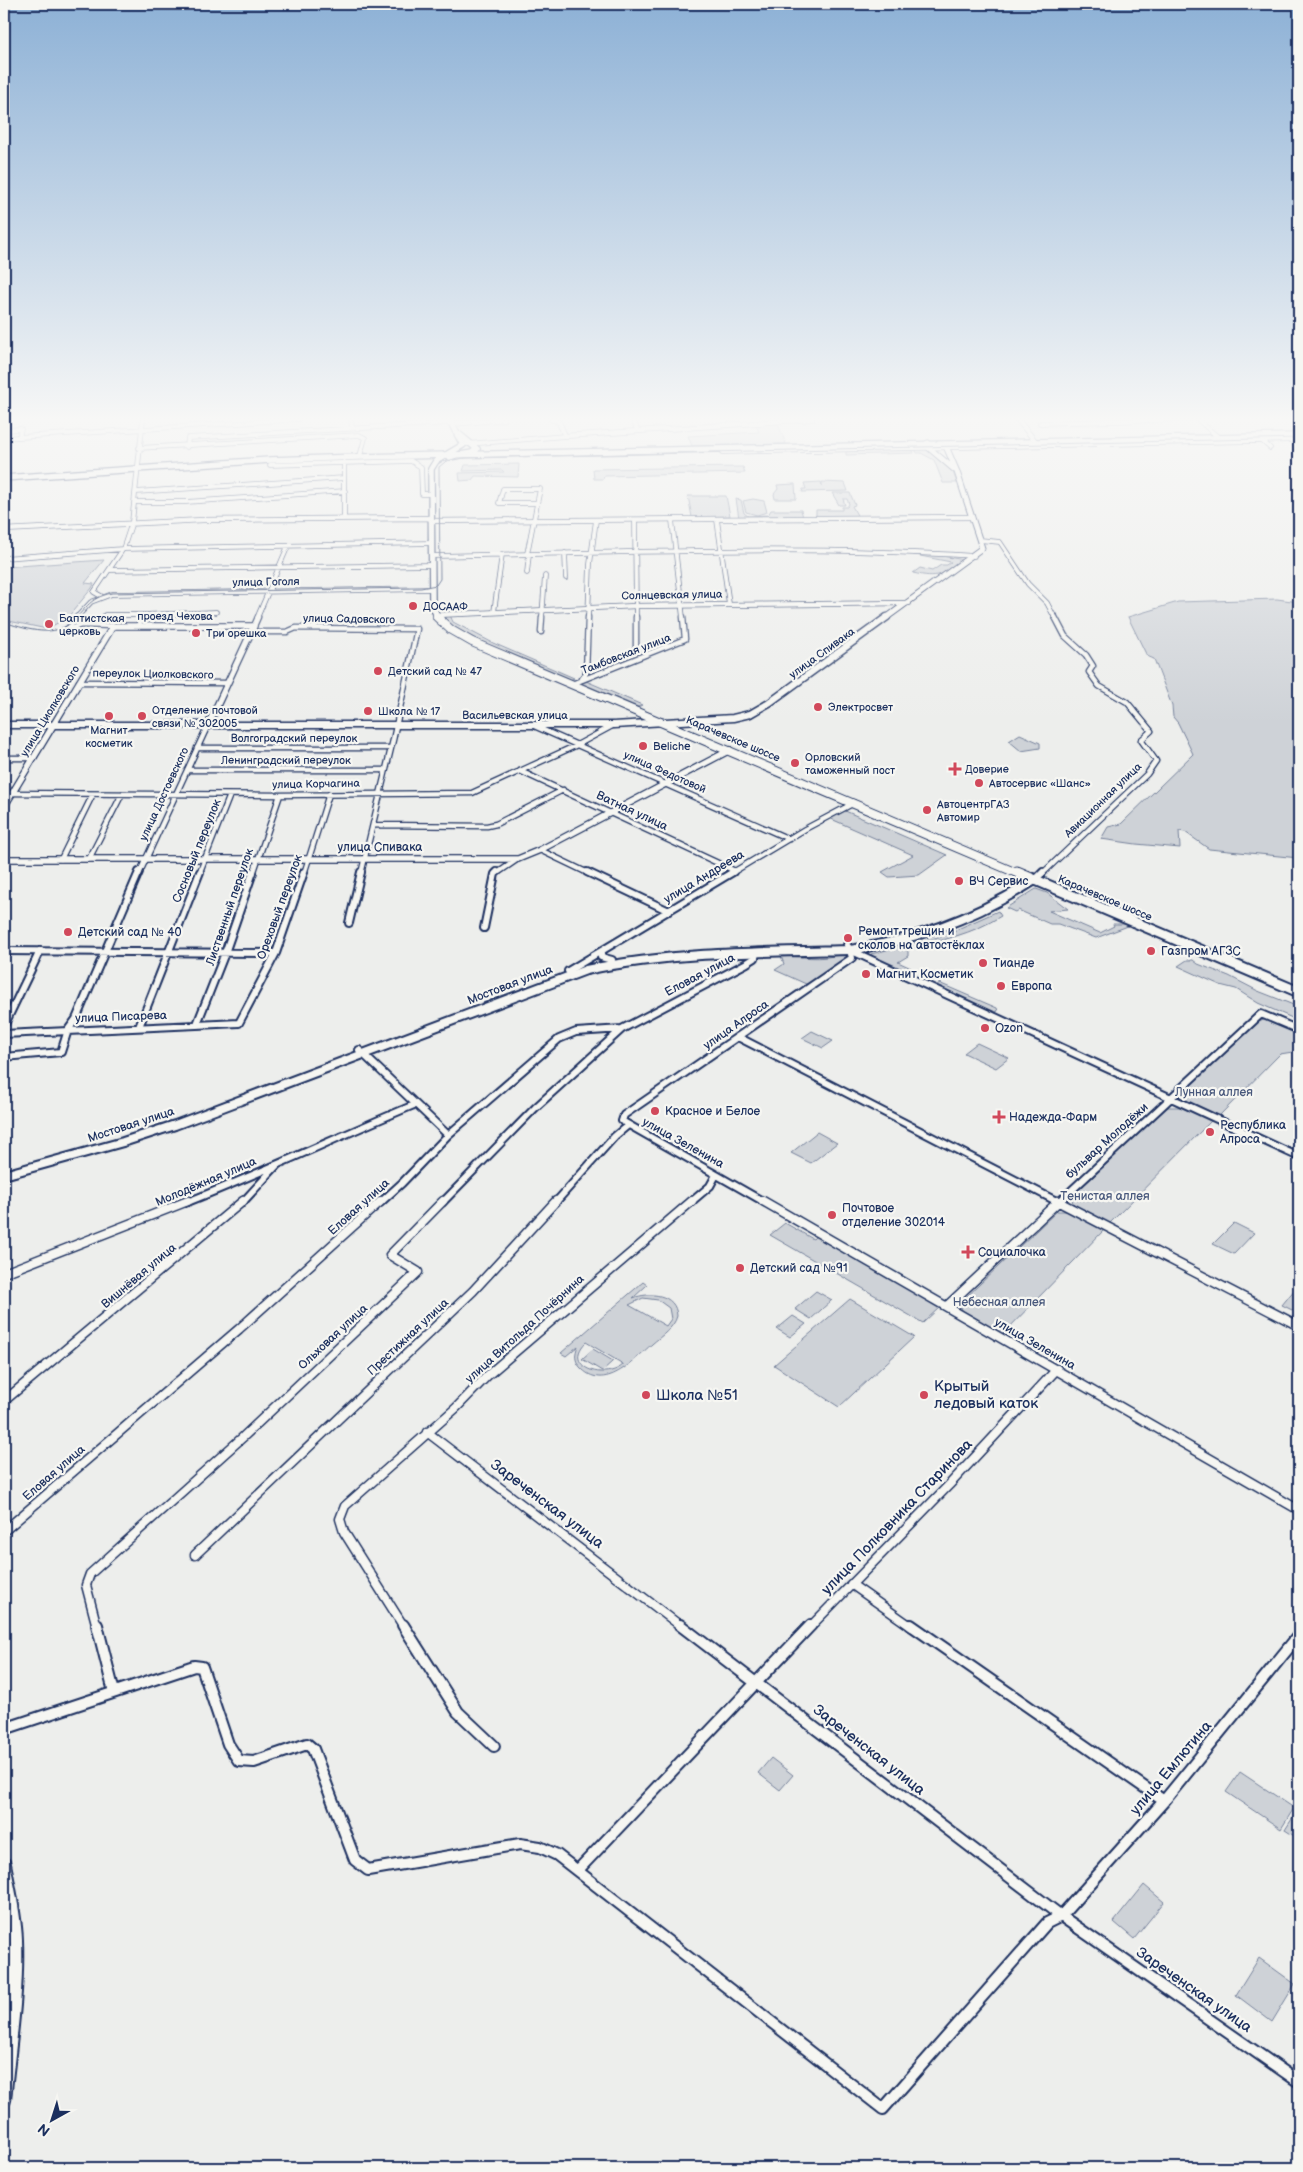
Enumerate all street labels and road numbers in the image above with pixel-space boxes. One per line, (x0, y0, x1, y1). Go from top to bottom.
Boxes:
street label: улица Гоголя (232, 575, 300, 589)
street label: Солнцевская улица (621, 588, 723, 602)
street label: проезд Чехова (137, 610, 213, 623)
street label: улица Садовского (303, 612, 395, 626)
street label: улица Спивака (787, 625, 858, 681)
street label: Тамбовская улица (579, 631, 673, 677)
street label: улица Циолковского (18, 663, 82, 759)
street label: переулок Циолковского (92, 666, 214, 682)
street label: Васильевская улица (462, 709, 568, 722)
street label: Карачевское шоссе (684, 713, 782, 765)
street label: Волгоградский переулок (231, 732, 357, 745)
street label: улица Достоевского (137, 745, 191, 843)
street label: улица Федотовой (622, 748, 708, 796)
street label: Ленинградский переулок (220, 754, 351, 767)
street label: Авиационная улица (1061, 760, 1145, 841)
street label: улица Корчагина (272, 777, 361, 791)
street label: Ватная улица (594, 788, 670, 834)
street label: Сосновый переулок (169, 796, 225, 905)
street label: улица Спивака (338, 840, 422, 855)
street label: Лиственный переулок (203, 846, 257, 969)
street label: улица Андреева (661, 847, 747, 907)
street label: Ореховый переулок (254, 852, 306, 962)
street label: Карачевское шоссе (1056, 872, 1154, 924)
street label: Еловая улица (662, 950, 738, 1000)
street label: Мостовая улица (465, 962, 555, 1008)
street label: улица Алроса (700, 997, 772, 1053)
street label: улица Писарева (75, 1008, 167, 1026)
street label: бульвар Молодёжи (1063, 1100, 1151, 1182)
street label: Мостовая улица (86, 1104, 176, 1146)
street label: улица Зеленина (640, 1114, 726, 1172)
street label: Молодёжная улица (153, 1154, 259, 1210)
street label: Еловая улица (325, 1176, 393, 1238)
street label: Вишнёвая улица (98, 1240, 180, 1312)
street label: улица Витольда Почёрнина (462, 1272, 588, 1386)
street label: Престижная улица (364, 1295, 452, 1379)
street label: Ольховая улица (295, 1301, 371, 1373)
street label: улица Зеленина (992, 1315, 1078, 1373)
street label: улица Полковника Старинова (817, 1435, 977, 1599)
street label: Еловая улица (20, 1442, 88, 1504)
street label: Зареченская улица (487, 1455, 607, 1553)
street label: Зареченская улица (809, 1700, 929, 1800)
street label: улица Емлютина (1126, 1717, 1216, 1819)
street label: Зареченская улица (1132, 1943, 1256, 2037)

